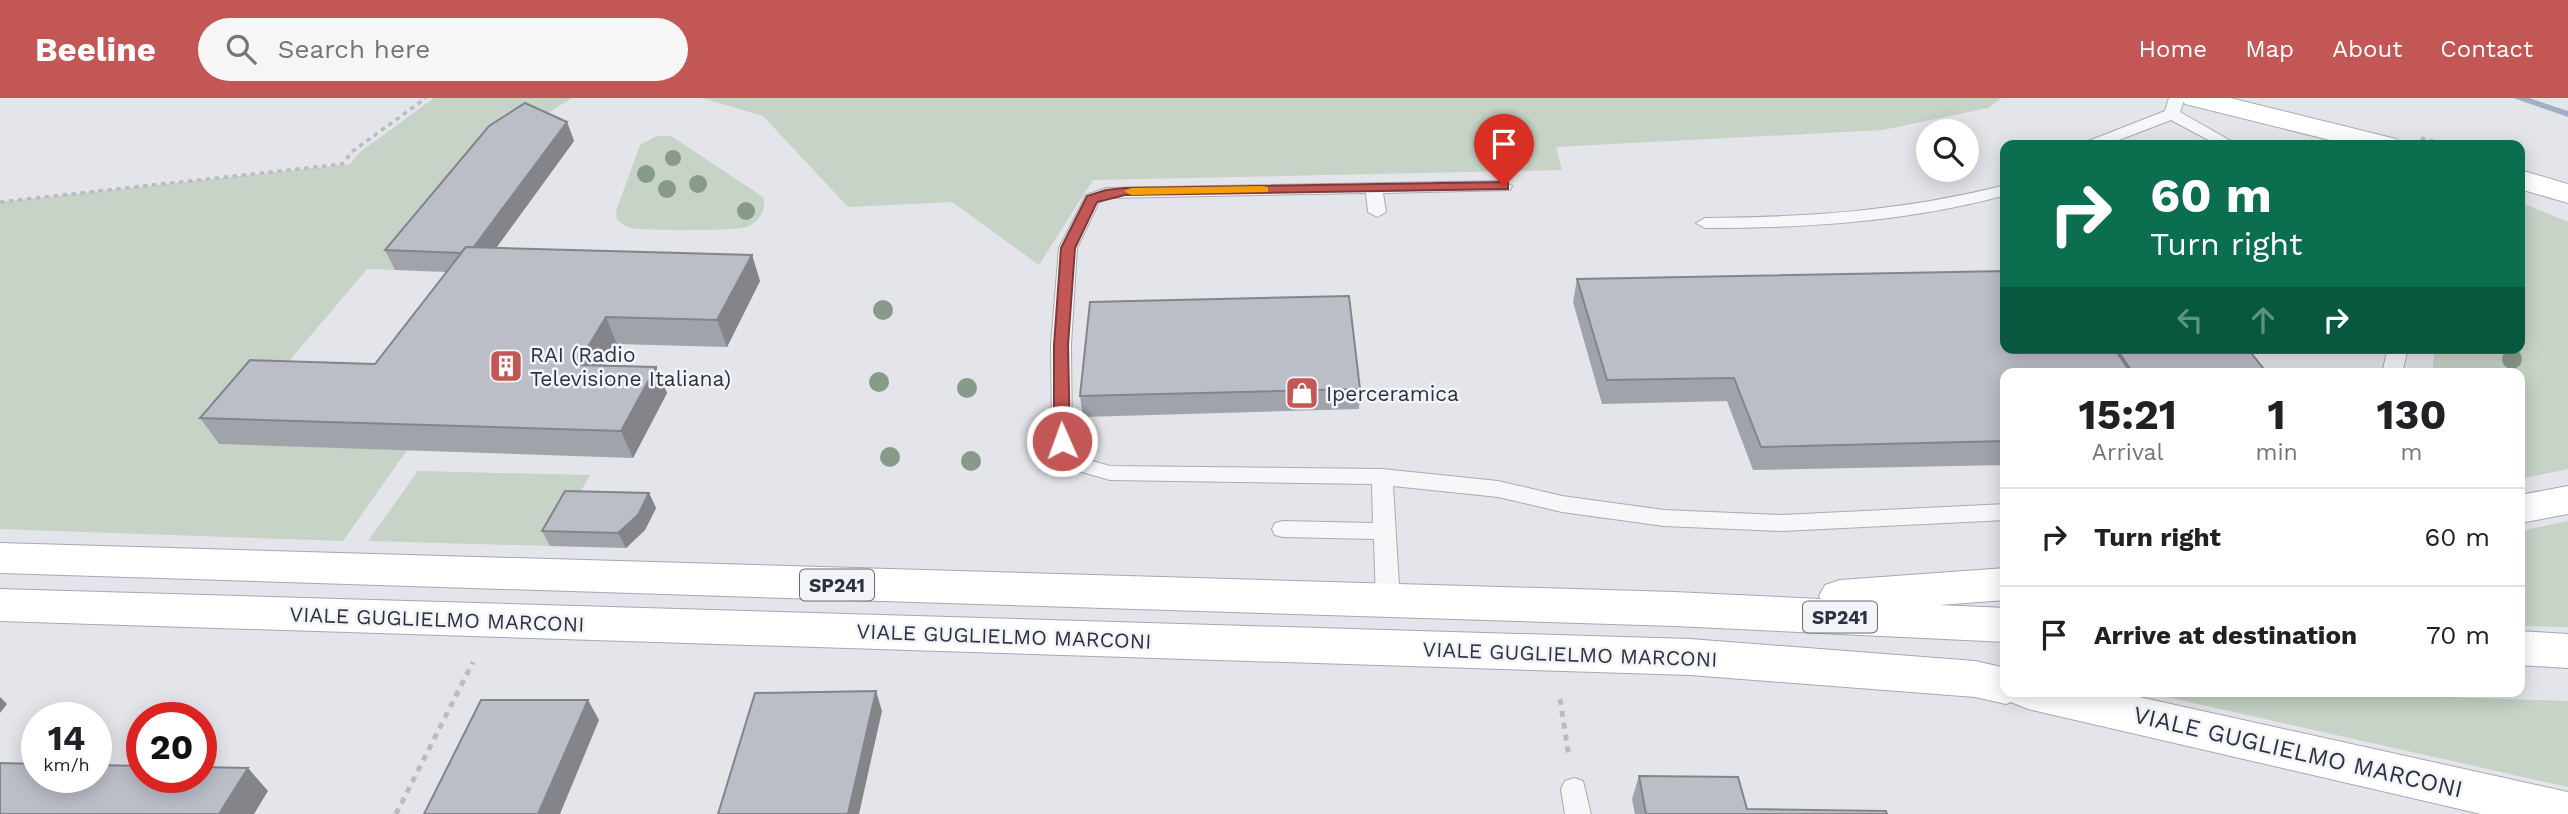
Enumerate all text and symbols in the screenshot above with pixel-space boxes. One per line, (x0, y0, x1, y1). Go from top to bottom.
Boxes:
search box (198, 18, 688, 81)
text: Beeline (35, 30, 156, 69)
icon: search (222, 30, 260, 68)
text: Search here (278, 34, 430, 64)
text: Home (2139, 35, 2207, 63)
text: Map (2245, 35, 2294, 63)
text: About (2332, 35, 2402, 63)
text: Contact (2440, 35, 2533, 63)
pin (1474, 114, 1534, 186)
map controls (1916, 119, 1979, 182)
button: search (1916, 119, 1979, 182)
icon: arrive (1485, 125, 1523, 163)
text: 60 m (2150, 166, 2272, 224)
icon: right (2035, 168, 2126, 259)
text: Turn right (2150, 225, 2302, 263)
icon: left (2171, 301, 2209, 339)
icon: ahead (2244, 301, 2282, 339)
icon: right (2317, 301, 2355, 339)
place label: RAI (Radio Televisione Italiana) (530, 342, 731, 391)
building icon: RAI (Radio Televisione Italiana) (487, 347, 525, 385)
shop icon: Iperceramica (1283, 374, 1321, 412)
place label: Iperceramica (1326, 381, 1459, 406)
text: 15:21 (2079, 390, 2177, 439)
text: 1 (2268, 390, 2286, 439)
text: 130 (2376, 390, 2446, 439)
position arrow (1025, 404, 1099, 478)
text: Arrival (2092, 439, 2164, 466)
text: min (2256, 439, 2298, 466)
text: m (2400, 439, 2422, 466)
icon: right (2035, 518, 2073, 556)
text: Turn right (2094, 522, 2221, 552)
text: 60 m (2424, 522, 2490, 552)
road number: SP241 (800, 570, 874, 600)
street label: VIALE GUGLIELMO MARCONI (289, 601, 585, 637)
road number: SP241 (1803, 602, 1877, 632)
icon: arrive (2035, 616, 2073, 654)
street label: VIALE GUGLIELMO MARCONI (856, 618, 1152, 654)
text: Arrive at destination (2094, 620, 2357, 650)
text: 70 m (2426, 620, 2490, 650)
street label: VIALE GUGLIELMO MARCONI (1422, 636, 1718, 672)
street label: VIALE GUGLIELMO MARCONI (2131, 700, 2465, 804)
speed limit sign: 20 (126, 702, 217, 793)
text: 14 (48, 717, 85, 759)
text: km/h (43, 754, 90, 775)

